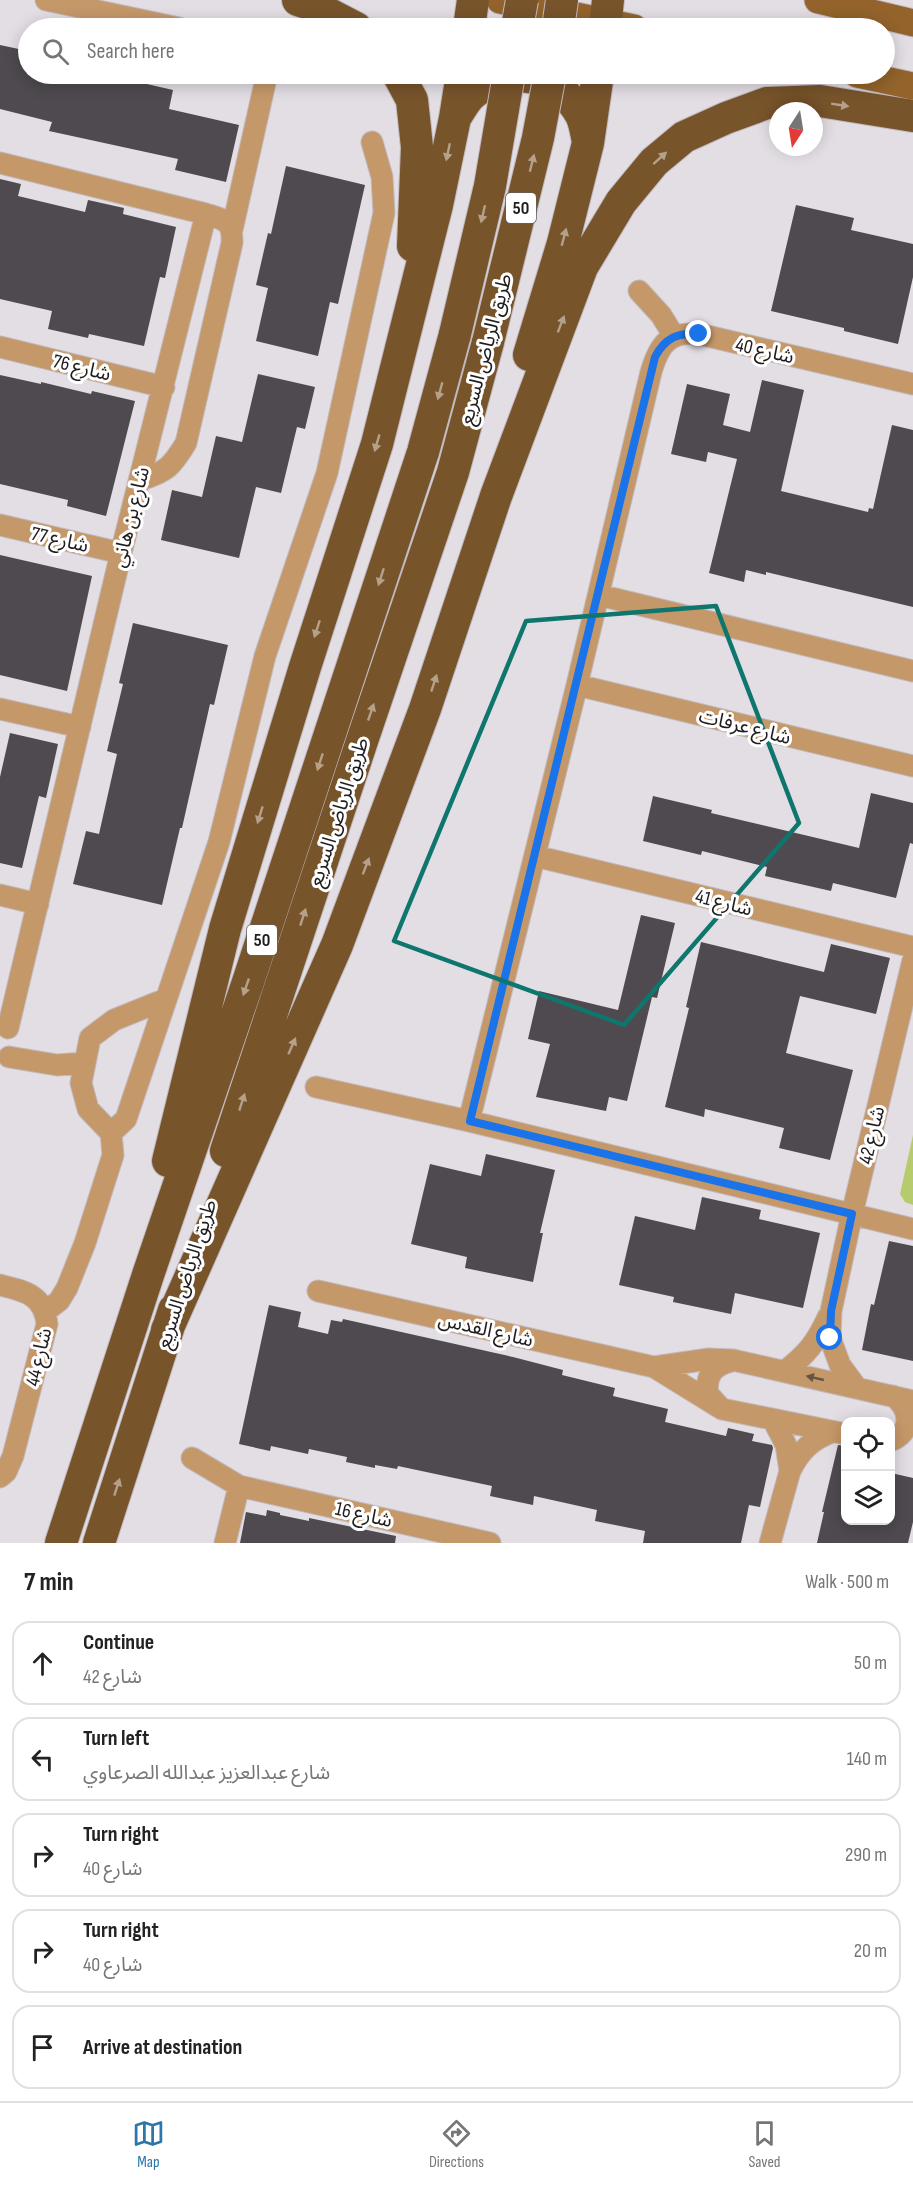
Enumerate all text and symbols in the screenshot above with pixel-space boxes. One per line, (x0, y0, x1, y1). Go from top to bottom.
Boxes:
search box (18, 18, 895, 84)
icon: search (39, 35, 72, 68)
text: Search here (87, 38, 174, 65)
one-way arrow (831, 100, 850, 109)
north arrow (769, 102, 823, 156)
one-way arrow (443, 142, 452, 161)
one-way arrow (652, 152, 667, 165)
one-way arrow (528, 154, 538, 172)
road number: 50 (506, 193, 536, 223)
one-way arrow (478, 204, 488, 223)
one-way arrow (560, 228, 569, 246)
street label: طريق الرياض السريع (454, 271, 520, 428)
one-way arrow (557, 315, 566, 333)
route end (685, 320, 711, 346)
street label: شارع 40 (733, 333, 796, 371)
street label: شارع 76 (50, 349, 113, 389)
one-way arrow (434, 382, 444, 400)
one-way arrow (372, 434, 381, 452)
street label: شارع بن هاني (107, 464, 158, 571)
street label: شارع 77 (28, 522, 91, 560)
one-way arrow (376, 568, 386, 586)
one-way arrow (312, 620, 321, 638)
one-way arrow (430, 674, 439, 692)
one-way arrow (367, 703, 377, 721)
street label: شارع عرفات (696, 704, 793, 752)
street label: طريق الرياض السريع (304, 735, 376, 891)
one-way arrow (315, 753, 325, 771)
one-way arrow (255, 806, 264, 824)
one-way arrow (362, 857, 372, 875)
street label: شارع 41 (692, 884, 755, 924)
one-way arrow (299, 908, 309, 926)
road number: 50 (247, 925, 277, 955)
one-way arrow (241, 978, 250, 996)
one-way arrow (288, 1037, 297, 1055)
one-way arrow (238, 1093, 248, 1111)
street label: شارع 42 (854, 1104, 892, 1167)
street label: طريق الرياض السريع (152, 1197, 224, 1353)
street label: شارع القدس (435, 1307, 536, 1355)
route start (816, 1324, 842, 1350)
street label: شارع 44 (21, 1326, 59, 1389)
one-way arrow (805, 1373, 824, 1382)
map controls (841, 1417, 895, 1525)
button: locate (841, 1417, 895, 1471)
button: layers (841, 1471, 895, 1525)
one-way arrow (112, 1478, 122, 1496)
street label: شارع 16 (332, 1497, 395, 1535)
text: 7 min (24, 1567, 73, 1598)
text: Walk · 500 m (805, 1570, 889, 1594)
text: Continue (83, 1629, 154, 1656)
icon: ahead (26, 1647, 59, 1680)
text: 50 m (854, 1651, 887, 1675)
text: شارع 42 (83, 1665, 142, 1689)
text: Turn left (83, 1725, 149, 1752)
icon: left (26, 1743, 59, 1776)
text: 140 m (847, 1747, 887, 1771)
text: شارع عبدالعزيز عبدالله الصرعاوي (83, 1761, 330, 1785)
text: Turn right (83, 1821, 159, 1848)
icon: right (26, 1839, 59, 1872)
text: 290 m (845, 1843, 887, 1867)
text: شارع 40 (83, 1857, 142, 1881)
text: Turn right (83, 1917, 159, 1944)
icon: right (26, 1935, 59, 1968)
text: 20 m (854, 1939, 887, 1963)
text: شارع 40 (83, 1953, 142, 1977)
icon: arrive (26, 2031, 59, 2064)
text: Arrive at destination (83, 2034, 242, 2061)
tab: Map (132, 2117, 165, 2172)
tab: Directions (429, 2117, 484, 2172)
tab: Saved (748, 2117, 781, 2172)

